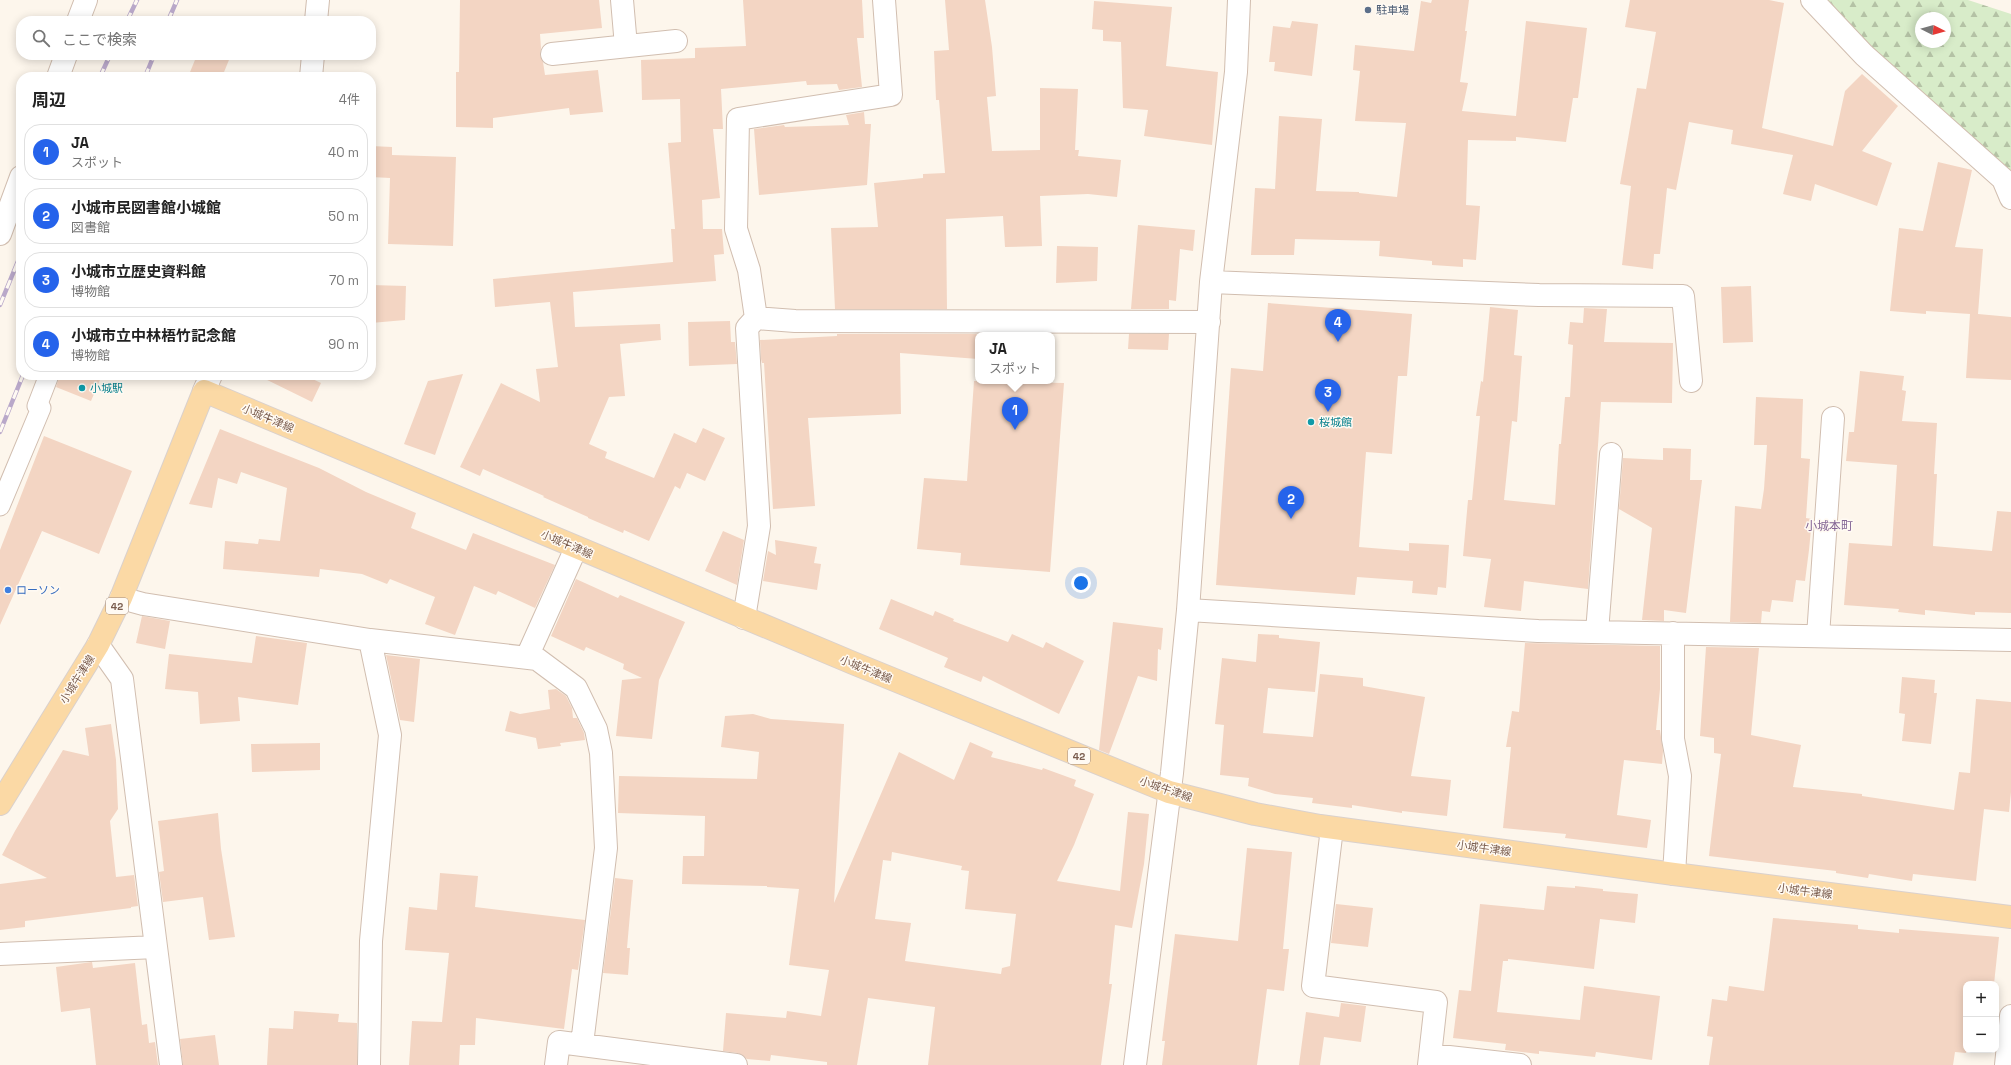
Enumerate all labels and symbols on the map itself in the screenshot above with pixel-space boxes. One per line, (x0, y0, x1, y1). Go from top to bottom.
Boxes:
place label: 駐車場 (1376, 3, 1409, 17)
marker: 駐車場 (1363, 5, 1373, 15)
north arrow (1915, 12, 1951, 48)
pin: 4 (1325, 309, 1351, 342)
pin: 3 (1315, 379, 1341, 412)
place label: 小城駅 (90, 381, 123, 395)
marker: 小城駅 (77, 383, 87, 393)
pin: 1 (1002, 397, 1028, 430)
street label: 小城牛津線 (240, 401, 296, 435)
place label: 桜城館 (1319, 415, 1352, 429)
marker: 桜城館 (1306, 417, 1316, 427)
pin: 2 (1278, 486, 1304, 519)
district label: 小城本町 (1805, 518, 1853, 534)
street label: 小城牛津線 (539, 527, 595, 561)
your location (1071, 573, 1091, 593)
place label: ローソン (16, 583, 60, 597)
marker: ローソン (3, 585, 13, 595)
road number: 42 (106, 598, 128, 614)
street label: 小城牛津線 (56, 652, 98, 706)
street label: 小城牛津線 (838, 652, 894, 686)
road number: 42 (1068, 748, 1090, 764)
street label: 小城牛津線 (1138, 773, 1194, 805)
street label: 小城牛津線 (1456, 837, 1512, 859)
street label: 小城牛津線 (1777, 881, 1833, 901)

